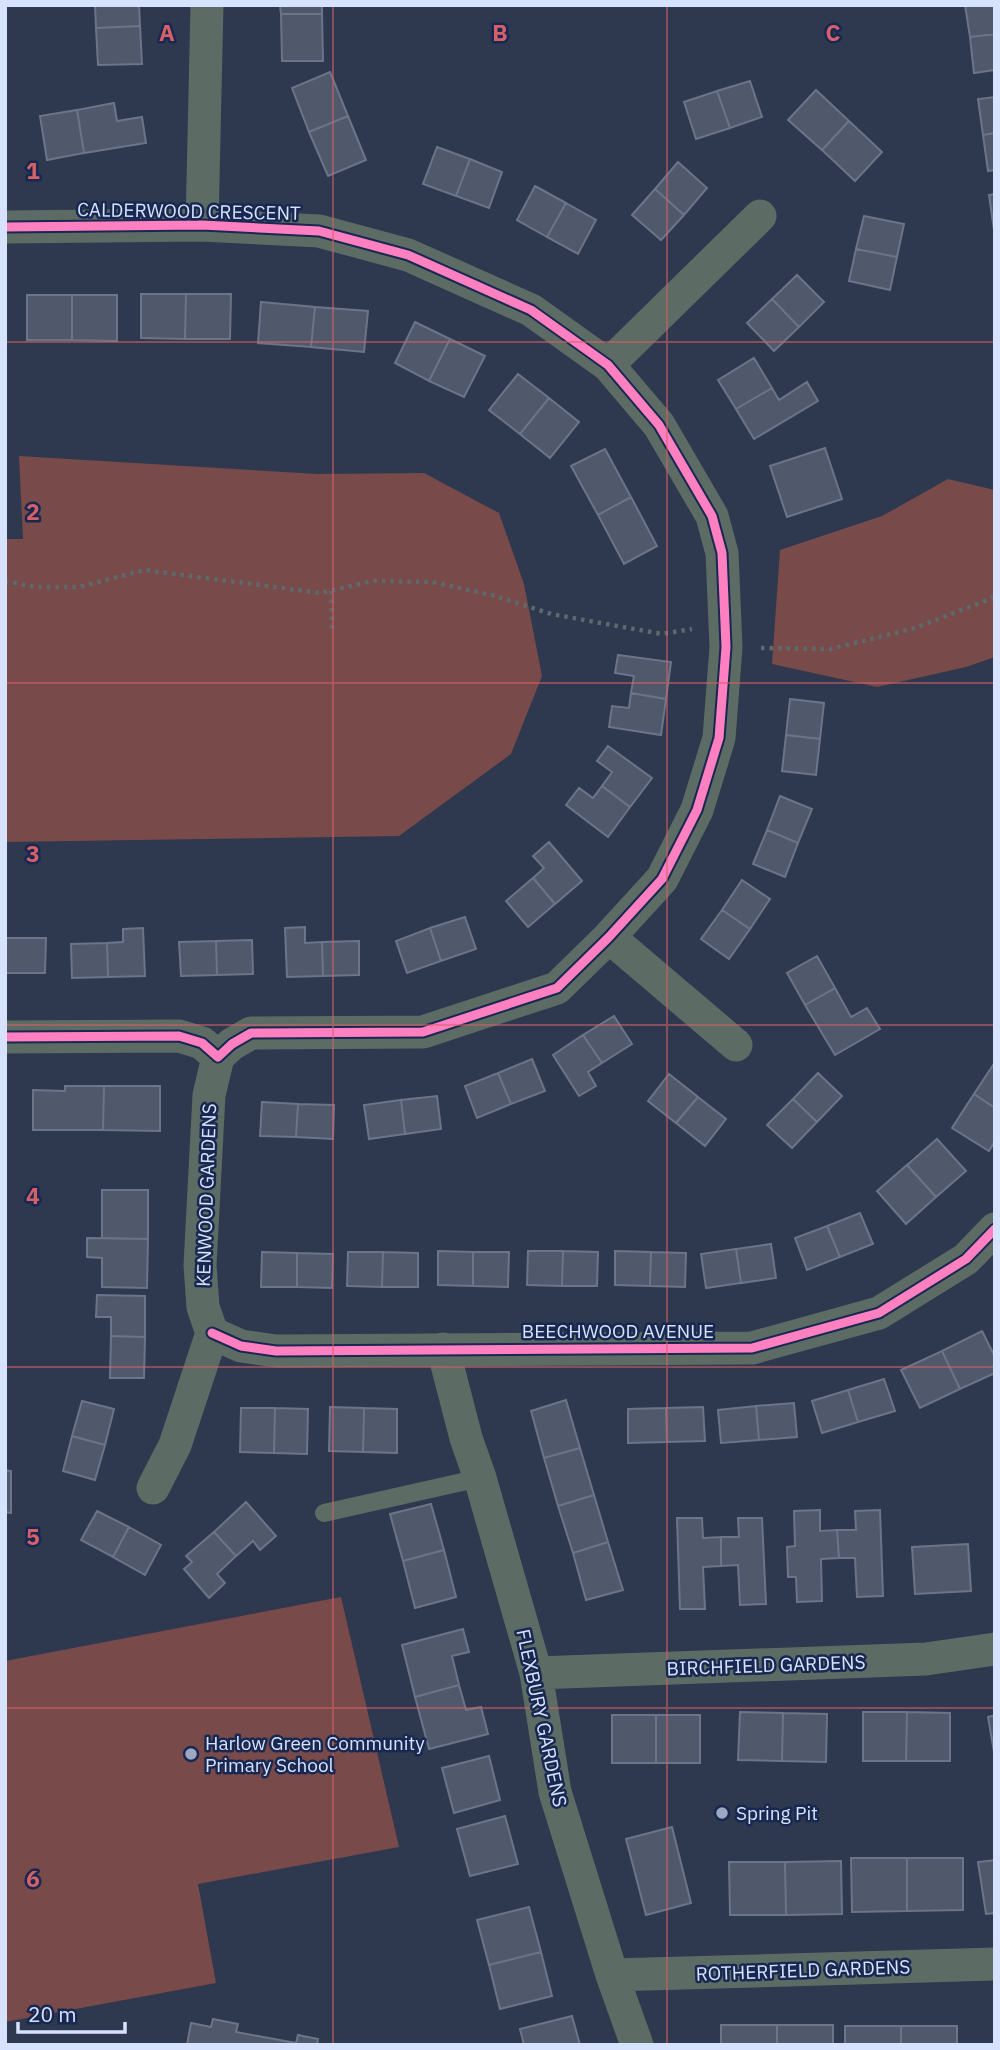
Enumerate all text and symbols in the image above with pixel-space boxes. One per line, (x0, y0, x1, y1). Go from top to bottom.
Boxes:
text: A (159, 17, 175, 47)
text: B (492, 17, 508, 47)
text: C (826, 17, 841, 47)
text: 1 (26, 155, 40, 185)
street label: CALDERWOOD CRESCENT (77, 197, 301, 225)
text: 2 (26, 496, 40, 526)
text: 3 (26, 838, 40, 868)
street label: KENWOOD GARDENS (191, 1103, 221, 1287)
text: 4 (26, 1180, 40, 1210)
street label: BEECHWOOD AVENUE (522, 1319, 714, 1343)
text: 5 (26, 1521, 40, 1551)
street label: FLEXBURY GARDENS (511, 1627, 573, 1809)
street label: BIRCHFIELD GARDENS (666, 1650, 866, 1680)
place label: Harlow Green Community Primary School (205, 1731, 425, 1777)
marker: Harlow Green Community Primary School (183, 1746, 199, 1762)
place label: Spring Pit (736, 1801, 818, 1825)
marker: Spring Pit (714, 1805, 730, 1821)
text: 6 (26, 1863, 40, 1893)
street label: ROTHERFIELD GARDENS (695, 1954, 911, 1986)
scale bar (18, 1990, 124, 2034)
text: 20 m (28, 2000, 77, 2028)

